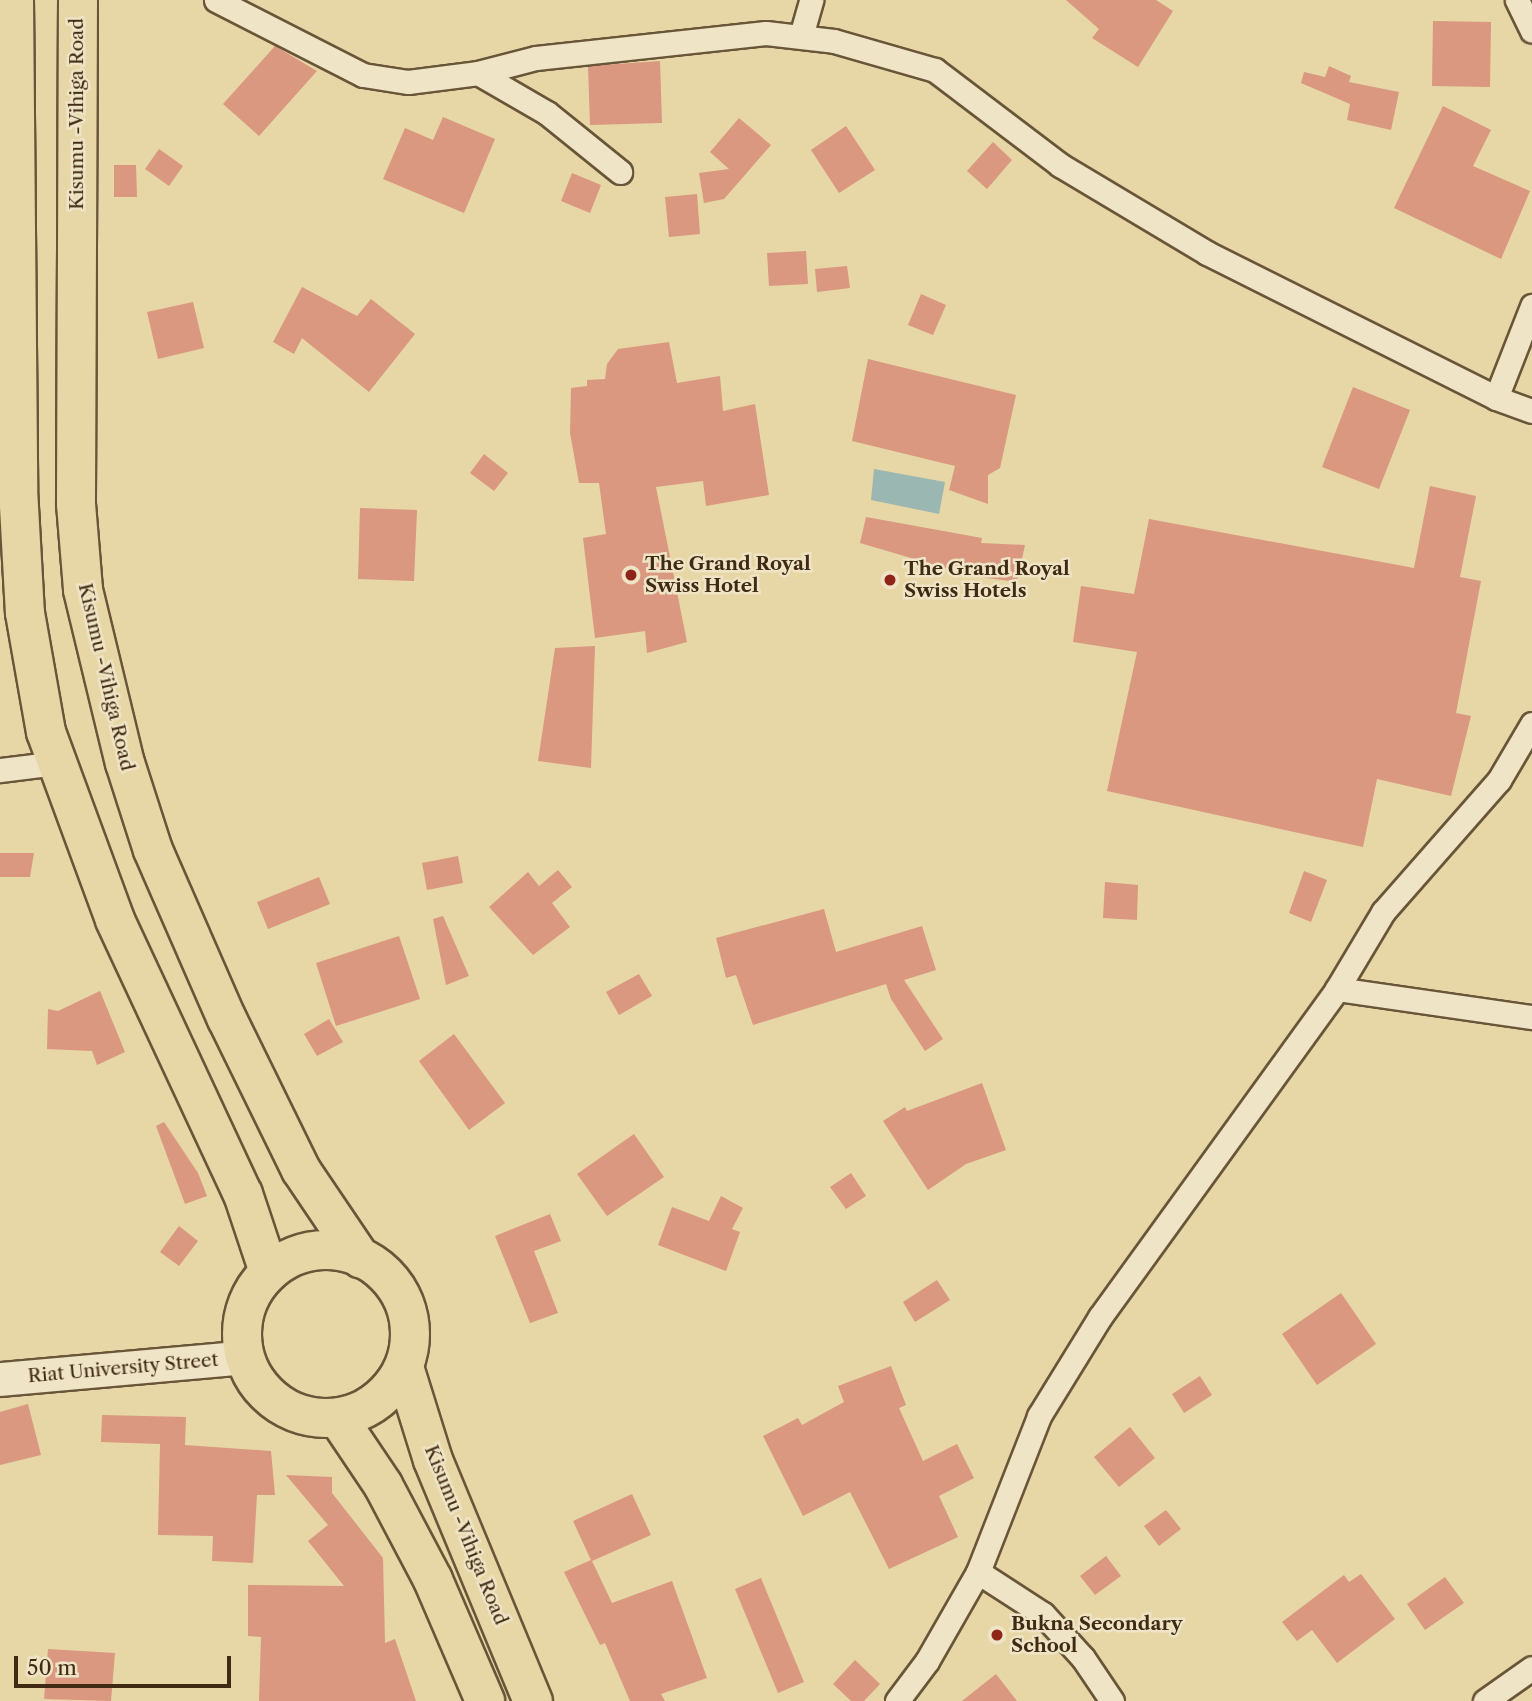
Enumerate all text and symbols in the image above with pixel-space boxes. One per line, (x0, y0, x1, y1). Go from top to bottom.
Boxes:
street label: Kisumu -Vihiga Road (66, 18, 88, 210)
place label: The Grand Royal Swiss Hotel (645, 553, 811, 597)
place label: The Grand Royal Swiss Hotels (904, 558, 1070, 602)
marker: The Grand Royal Swiss Hotel (623, 567, 639, 583)
marker: The Grand Royal Swiss Hotels (882, 572, 898, 588)
street label: Kisumu -Vihiga Road (73, 581, 139, 773)
street label: Riat University Street (26, 1348, 220, 1388)
street label: Kisumu -Vihiga Road (419, 1442, 513, 1628)
place label: Bukna Secondary School (1011, 1613, 1183, 1657)
marker: Bukna Secondary School (989, 1627, 1005, 1643)
scale bar (18, 1642, 234, 1686)
text: 50 m (27, 1655, 77, 1680)

